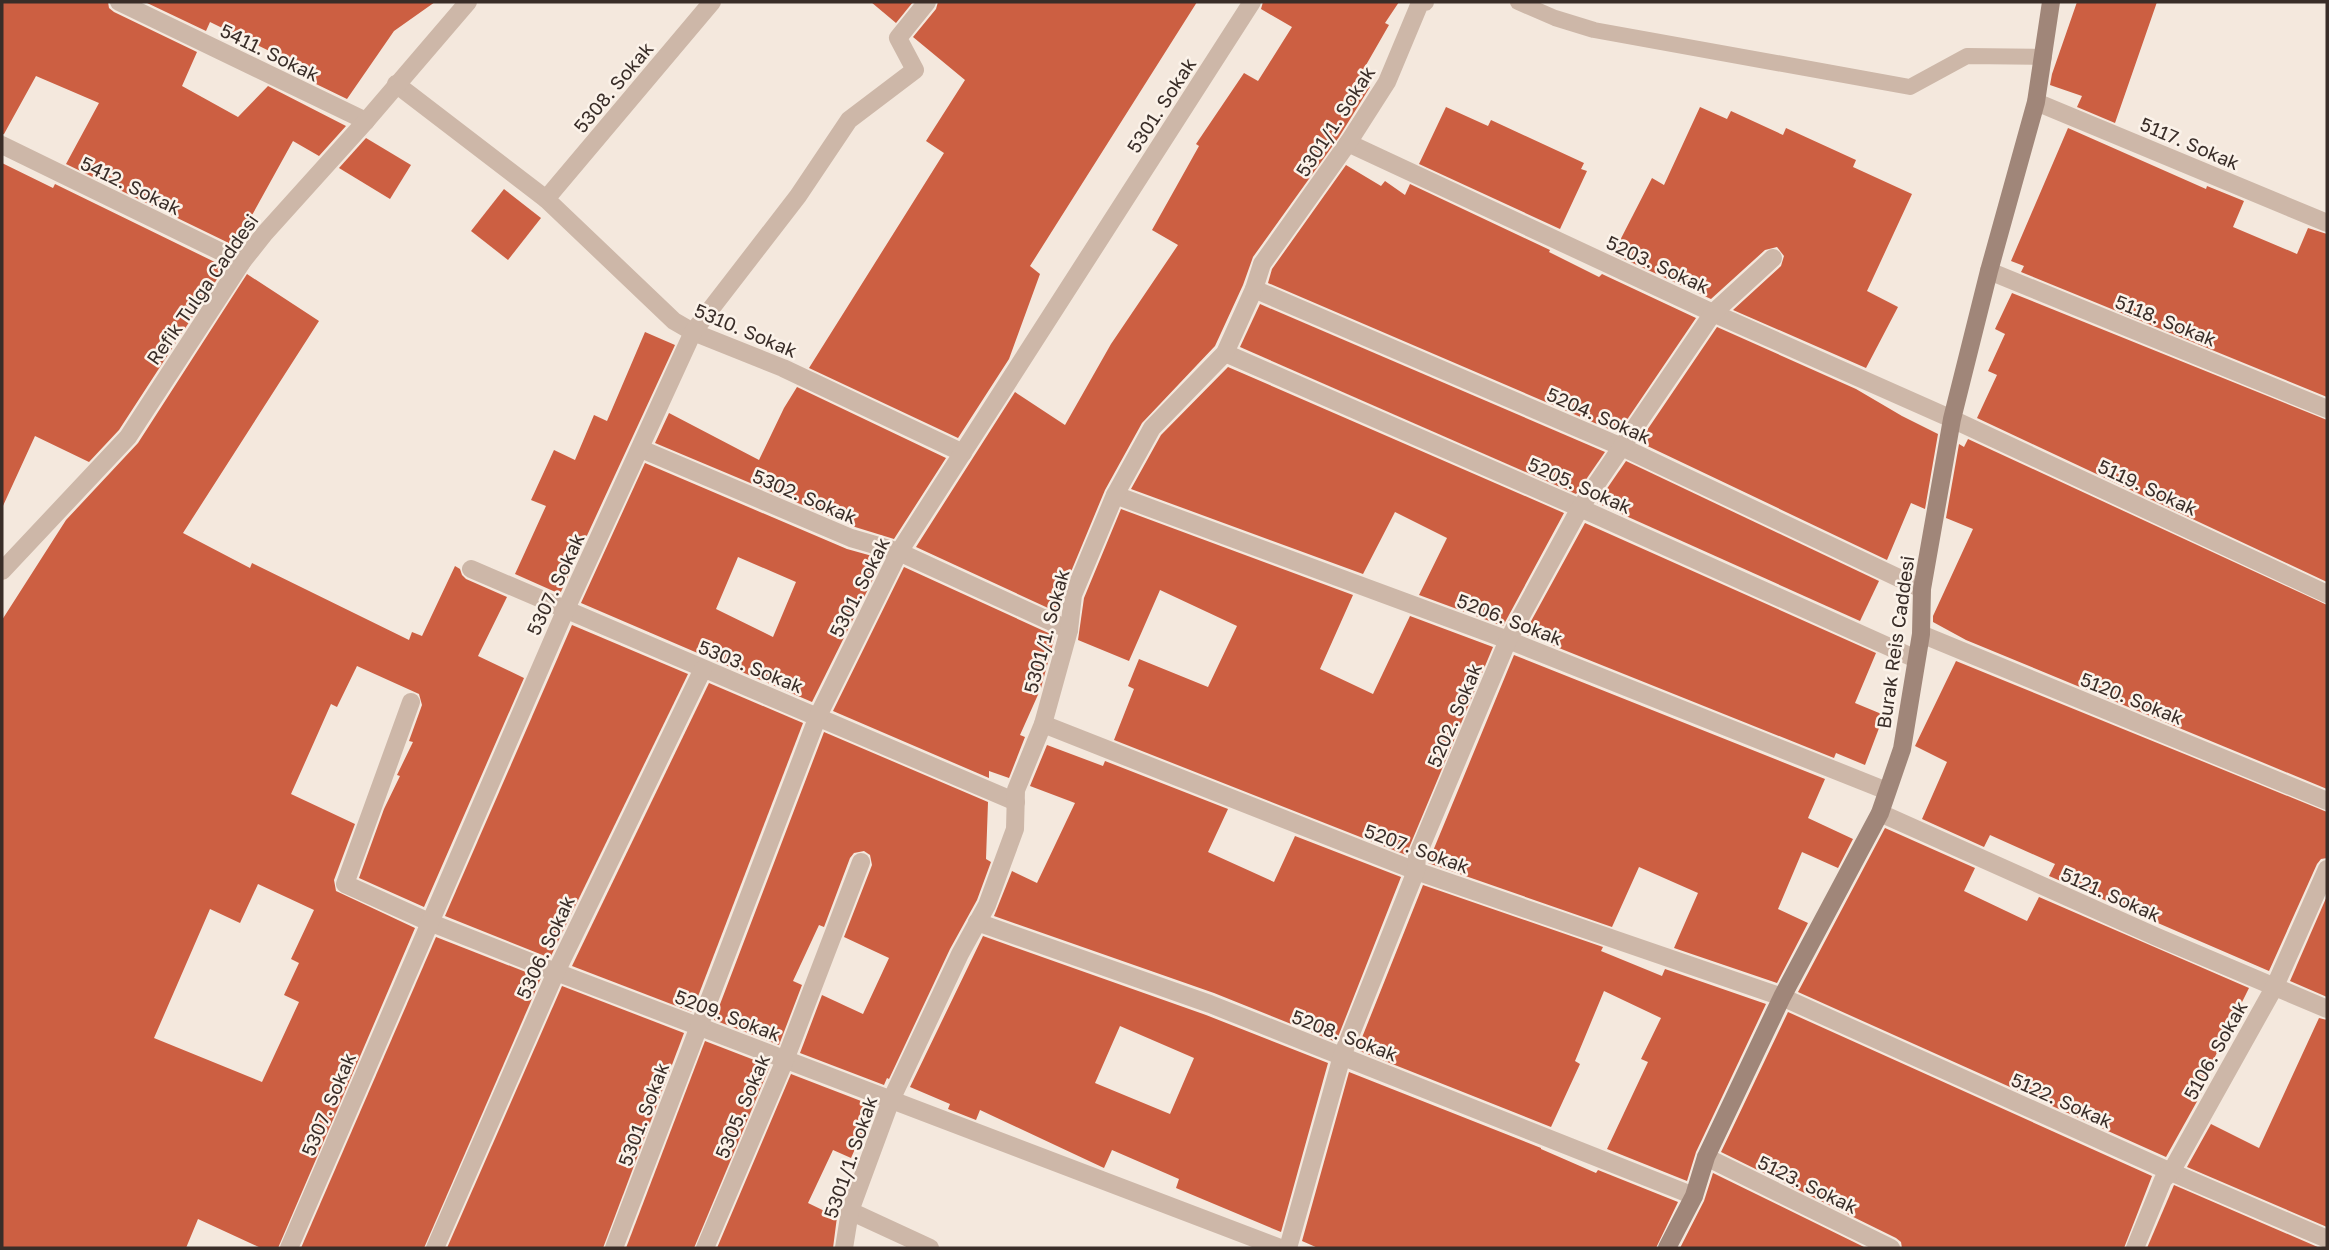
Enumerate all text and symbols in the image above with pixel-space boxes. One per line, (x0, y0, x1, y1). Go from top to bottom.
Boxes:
street label: 5411. Sokak (217, 18, 323, 86)
street label: 5308. Sokak (568, 37, 658, 137)
street label: 5301. Sokak (1122, 53, 1201, 157)
street label: 5301/1. Sokak (1291, 61, 1380, 181)
street label: 5117. Sokak (2137, 112, 2243, 174)
street label: 5412. Sokak (77, 151, 185, 219)
street label: Refik Tulga Caddesi (141, 209, 263, 369)
street label: 5203. Sokak (1603, 230, 1713, 298)
street label: 5118. Sokak (2112, 289, 2220, 351)
street label: 5310. Sokak (691, 298, 801, 362)
street label: 5204. Sokak (1543, 382, 1655, 448)
street label: 5205. Sokak (1525, 452, 1636, 518)
street label: 5119. Sokak (2095, 454, 2202, 520)
street label: 5302. Sokak (749, 464, 861, 528)
street label: 5307. Sokak (521, 529, 589, 639)
street label: 5301. Sokak (824, 533, 894, 641)
street label: Burak Reis Caddesi (1871, 554, 1919, 730)
street label: 5301/1. Sokak (1018, 566, 1074, 696)
street label: 5206. Sokak (1454, 588, 1566, 650)
street label: 5303. Sokak (695, 635, 807, 698)
street label: 5202. Sokak (1422, 659, 1486, 771)
street label: 5120. Sokak (2077, 667, 2187, 729)
street label: 5207. Sokak (1361, 818, 1473, 878)
street label: 5121. Sokak (2058, 862, 2165, 926)
street label: 5306. Sokak (511, 891, 579, 1002)
street label: 5209. Sokak (672, 984, 784, 1046)
street label: 5106. Sokak (2178, 996, 2252, 1103)
street label: 5208. Sokak (1289, 1004, 1401, 1066)
street label: 5307. Sokak (296, 1049, 360, 1159)
street label: 5305. Sokak (710, 1050, 774, 1162)
street label: 5301. Sokak (613, 1059, 673, 1169)
street label: 5122. Sokak (2008, 1067, 2116, 1133)
street label: 5301/1. Sokak (818, 1093, 882, 1221)
street label: 5123. Sokak (1754, 1150, 1862, 1218)

